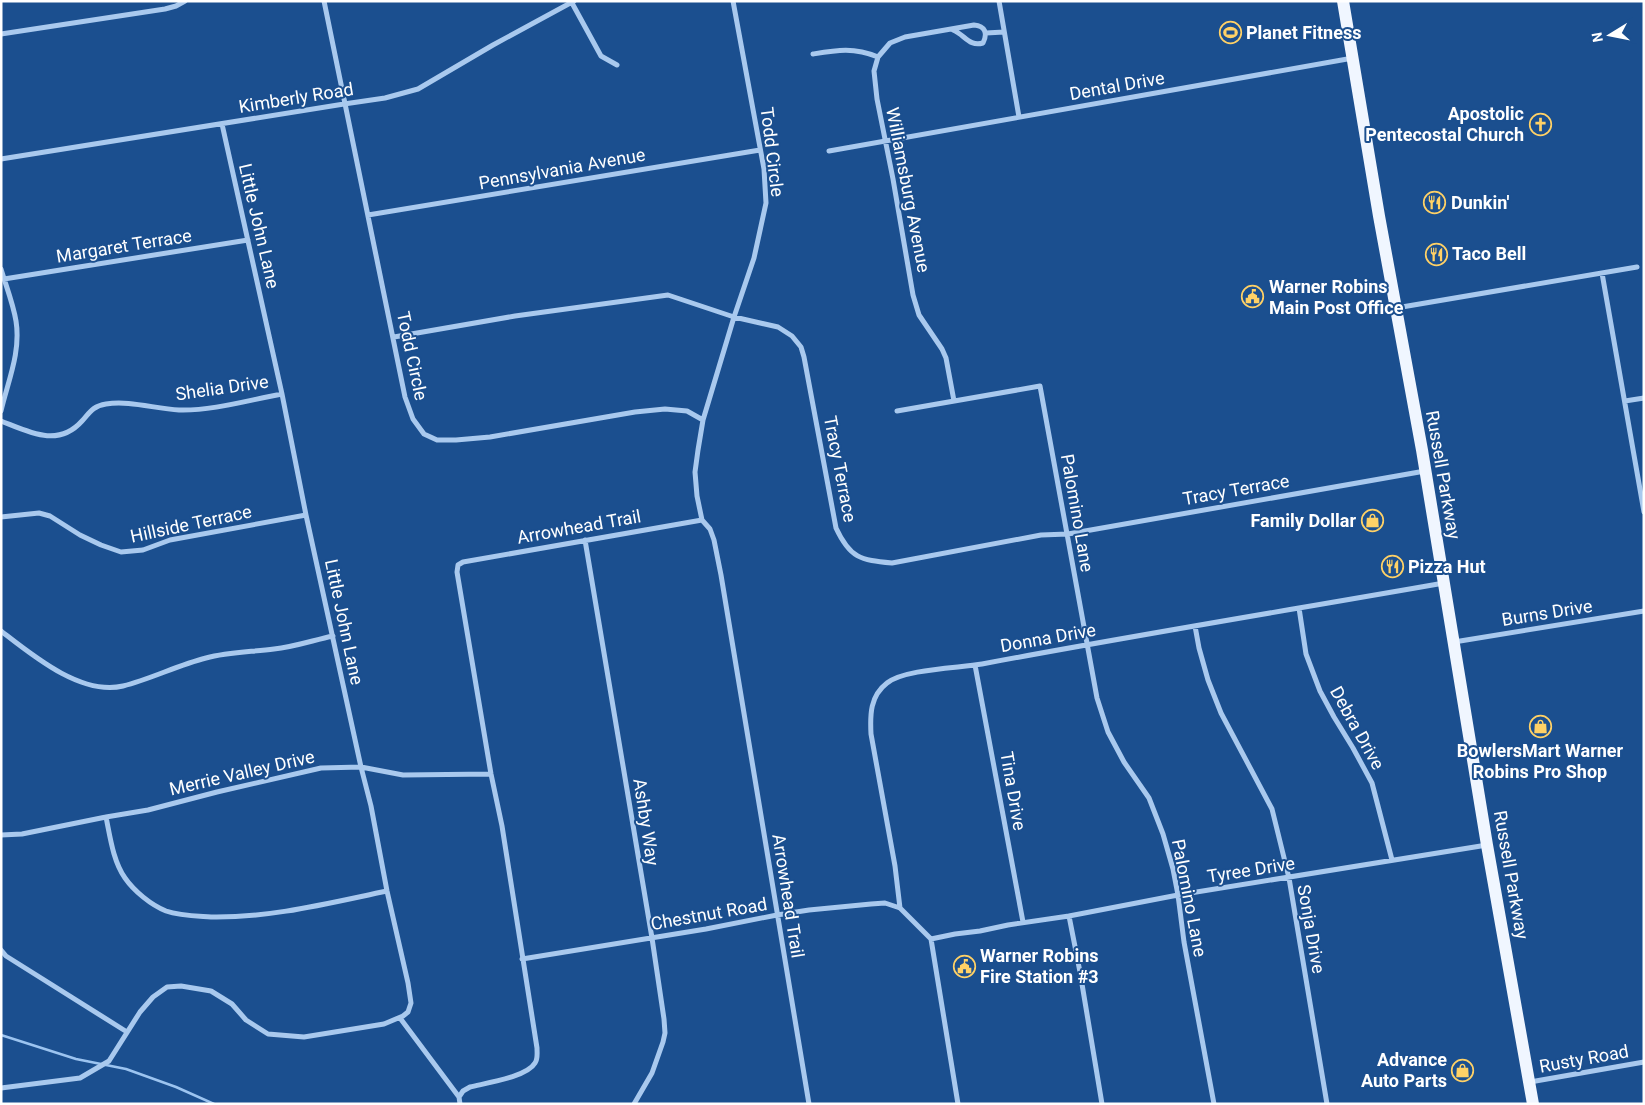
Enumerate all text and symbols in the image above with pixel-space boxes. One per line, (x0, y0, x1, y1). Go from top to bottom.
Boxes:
north arrow (1585, 10, 1635, 60)
sports icon: Planet Fitness (1218, 21, 1242, 45)
place label: Planet Fitness (1246, 22, 1361, 43)
text: N (1588, 31, 1606, 44)
street label: Dental Drive (1068, 67, 1166, 104)
street label: Kimberly Road (237, 78, 355, 117)
place label: Apostolic Pentecostal Church (1365, 103, 1524, 145)
street label: Todd Circle (757, 106, 788, 198)
street label: Williamsburg Avenue (882, 106, 935, 274)
church icon: Apostolic Pentecostal Church (1528, 112, 1552, 136)
street label: Pennsylvania Avenue (477, 144, 647, 193)
street label: Little John Lane (235, 161, 284, 290)
restaurant icon: Dunkin' (1423, 191, 1447, 215)
place label: Dunkin' (1451, 192, 1510, 213)
street label: Margaret Terrace (55, 224, 193, 267)
restaurant icon: Taco Bell (1424, 242, 1448, 266)
place label: Taco Bell (1452, 243, 1526, 264)
place label: Warner Robins Main Post Office (1269, 276, 1404, 318)
public building icon: Warner Robins Main Post Office (1241, 285, 1265, 309)
street label: Todd Circle (393, 310, 432, 402)
street label: Shelia Drive (174, 371, 270, 404)
street label: Russell Parkway (1422, 409, 1465, 541)
street label: Tracy Terrace (820, 414, 861, 524)
street label: Palomino Lane (1057, 452, 1098, 574)
street label: Tracy Terrace (1181, 470, 1291, 509)
street label: Hillside Terrace (128, 500, 253, 547)
street label: Arrowhead Trail (515, 505, 643, 548)
shop icon: Family Dollar (1360, 509, 1384, 533)
place label: Family Dollar (1251, 510, 1356, 531)
restaurant icon: Pizza Hut (1380, 555, 1404, 579)
place label: Pizza Hut (1408, 556, 1486, 577)
street label: Little John Lane (321, 557, 368, 687)
street label: Burns Drive (1500, 595, 1594, 630)
street label: Donna Drive (998, 619, 1097, 656)
street label: Debra Drive (1326, 682, 1389, 773)
shop icon: BowlersMart Warner Robins Pro Shop (1528, 714, 1552, 738)
place label: BowlersMart Warner Robins Pro Shop (1457, 740, 1624, 782)
street label: Merrie Valley Drive (167, 746, 317, 799)
street label: Tina Drive (996, 750, 1031, 832)
street label: Ashby Way (629, 777, 664, 867)
street label: Russell Parkway (1490, 809, 1533, 941)
street label: Arrowhead Trail (768, 832, 809, 960)
street label: Palomino Lane (1168, 837, 1211, 959)
street label: Tyree Drive (1206, 852, 1296, 887)
street label: Sonja Drive (1293, 883, 1330, 975)
street label: Chestnut Road (649, 893, 769, 934)
place label: Warner Robins Fire Station #3 (980, 945, 1099, 987)
public building icon: Warner Robins Fire Station #3 (952, 954, 976, 978)
street label: Rusty Road (1538, 1040, 1630, 1077)
place label: Advance Auto Parts (1361, 1049, 1447, 1091)
shop icon: Advance Auto Parts (1451, 1058, 1475, 1082)

